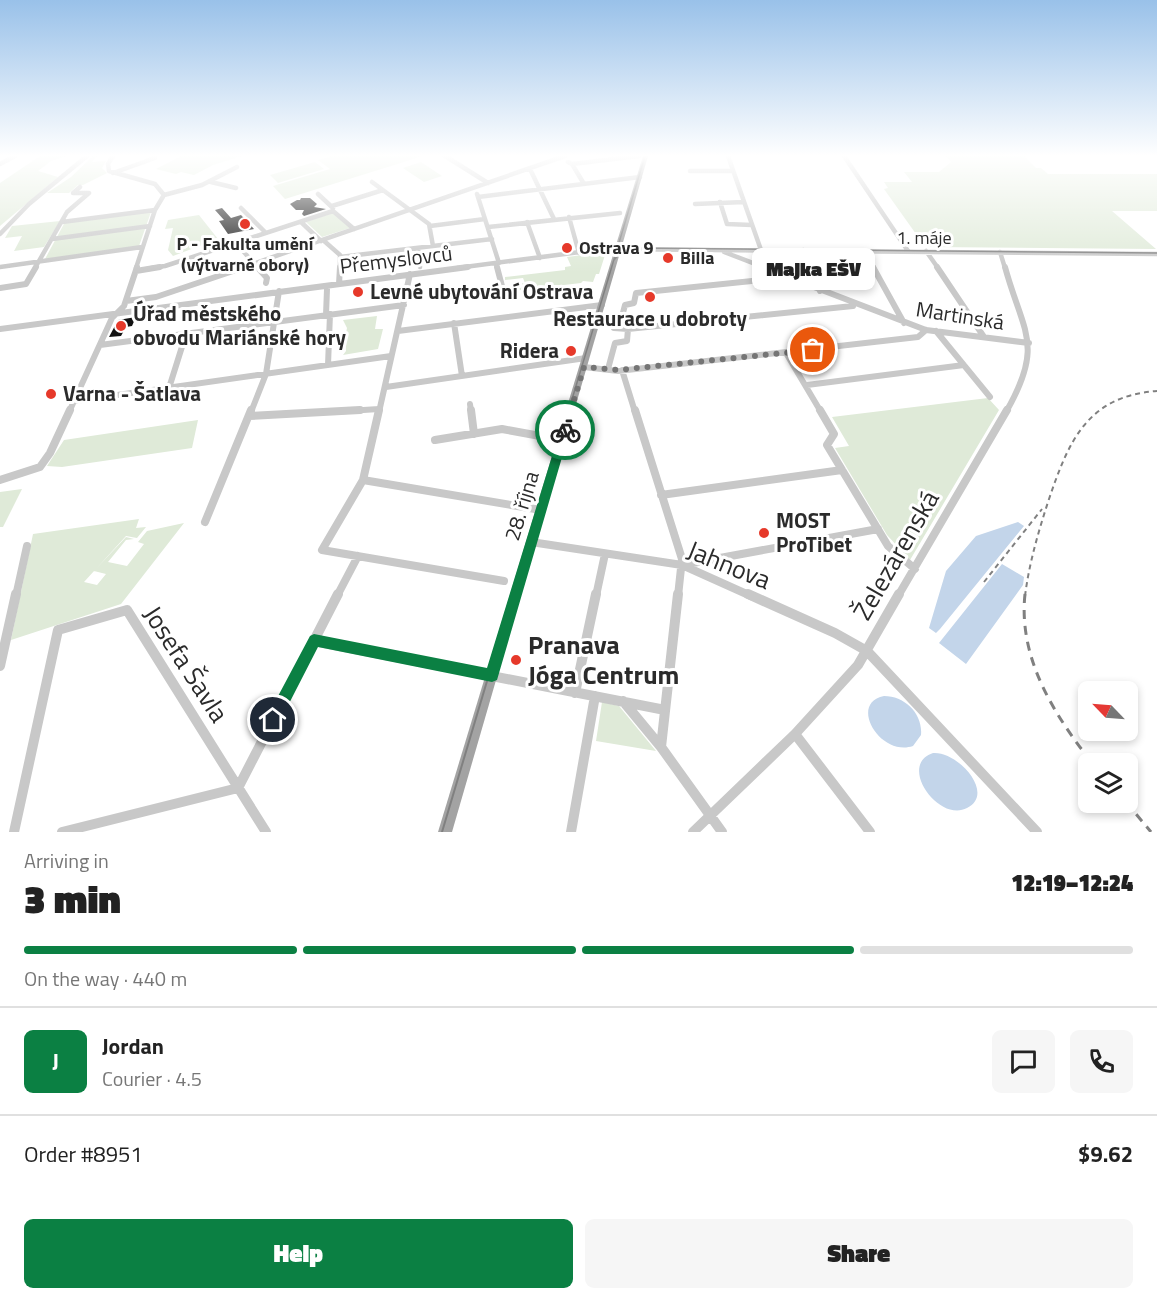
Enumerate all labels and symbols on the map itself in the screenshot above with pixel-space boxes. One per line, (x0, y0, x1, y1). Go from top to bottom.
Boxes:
marker: P - Fakulta umění (výtvarné obory) (238, 217, 252, 231)
street label: 1. máje (896, 224, 952, 251)
place label: P - Fakulta umění (výtvarné obory) (177, 230, 315, 278)
place label: Ostrava 9 (579, 234, 654, 261)
street label: Přemyslovců (338, 236, 454, 282)
marker: Ostrava 9 (560, 241, 574, 255)
place label: Billa (680, 244, 715, 271)
callout: Majka EŠV (752, 248, 874, 290)
marker: Billa (661, 251, 675, 265)
place label: Levné ubytování Ostrava (370, 275, 594, 307)
marker: Levné ubytování Ostrava (351, 285, 365, 299)
marker: Restaurace u dobroty (643, 290, 657, 304)
street label: Martinská (914, 292, 1007, 338)
place label: Úřad městského obvodu Mariánské hory (133, 297, 347, 353)
place label: Restaurace u dobroty (553, 302, 748, 334)
marker: Úřad městského obvodu Mariánské hory (114, 319, 128, 333)
pin (787, 324, 838, 375)
place label: Ridera (500, 334, 559, 366)
marker: Ridera (564, 344, 578, 358)
place label: Varna - Šatlava (63, 377, 201, 409)
marker: Varna - Šatlava (44, 387, 58, 401)
courier (535, 400, 595, 460)
street label: 28. října (495, 467, 547, 544)
street label: Železárenská (843, 483, 948, 627)
place label: MOST ProTibet (776, 504, 852, 560)
marker: MOST ProTibet (757, 526, 771, 540)
street label: Jahnova (681, 530, 777, 599)
street label: Josefa Šavla (134, 598, 239, 730)
place label: Pranava Jóga Centrum (528, 625, 679, 694)
marker: Pranava Jóga Centrum (509, 653, 523, 667)
north arrow (1078, 681, 1138, 741)
pin (247, 694, 298, 745)

